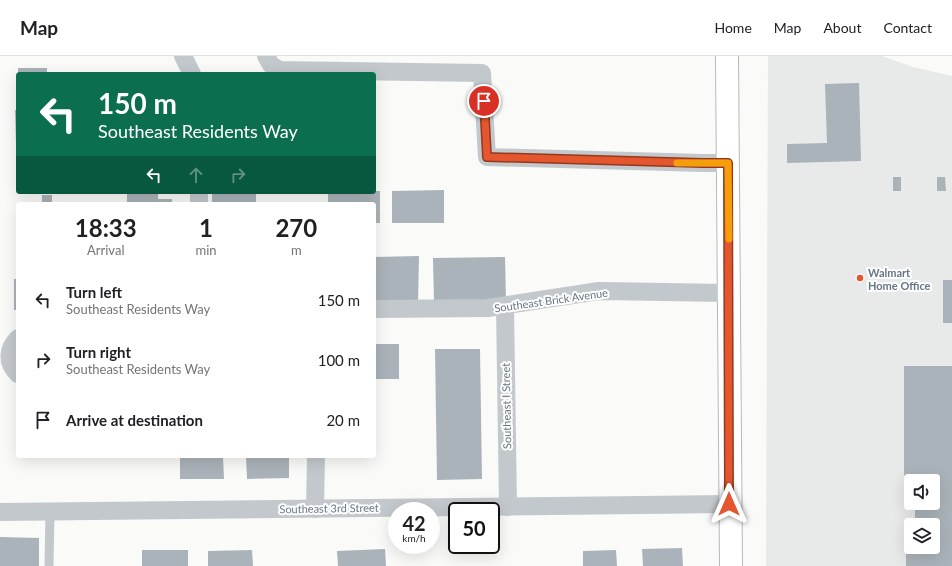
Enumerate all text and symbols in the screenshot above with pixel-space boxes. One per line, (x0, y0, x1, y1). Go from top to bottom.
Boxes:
text: Map (20, 16, 58, 39)
text: Home (714, 19, 752, 36)
text: Map (774, 19, 801, 36)
text: About (823, 19, 861, 36)
text: Contact (883, 19, 932, 36)
pin (467, 84, 501, 118)
text: 150 m (98, 86, 177, 120)
icon: left (32, 88, 84, 140)
icon: arrive (473, 90, 495, 112)
text: Southeast Residents Way (98, 120, 298, 142)
icon: left (143, 164, 165, 186)
icon: ahead (185, 164, 207, 186)
icon: right (227, 164, 249, 186)
text: 18:33 (75, 213, 137, 242)
text: 1 (199, 213, 213, 242)
text: 270 (275, 213, 317, 242)
text: Arrival (87, 242, 124, 258)
text: min (196, 242, 217, 258)
text: m (291, 242, 302, 258)
place label: Walmart Home Office (868, 266, 931, 292)
marker: Walmart Home Office (855, 273, 865, 283)
text: Turn left (66, 283, 122, 301)
street label: Southeast Brick Avenue (493, 286, 609, 314)
icon: left (32, 289, 54, 311)
text: 150 m (318, 291, 360, 309)
text: Southeast Residents Way (66, 301, 210, 317)
text: Turn right (66, 343, 131, 361)
icon: right (32, 349, 54, 371)
text: 100 m (318, 351, 360, 369)
text: Southeast Residents Way (66, 361, 210, 377)
street label: Southeast I Street (499, 363, 513, 449)
icon: arrive (32, 409, 54, 431)
text: Arrive at destination (66, 411, 203, 429)
text: 20 m (326, 411, 360, 429)
map controls (904, 474, 940, 554)
button: sound (904, 474, 940, 510)
position arrow (708, 483, 750, 525)
street label: Southeast 3rd Street (279, 501, 379, 515)
speed limit sign: 50 (448, 502, 500, 554)
text: 42 (402, 511, 426, 535)
button: layers (904, 518, 940, 554)
text: km/h (402, 532, 426, 544)

